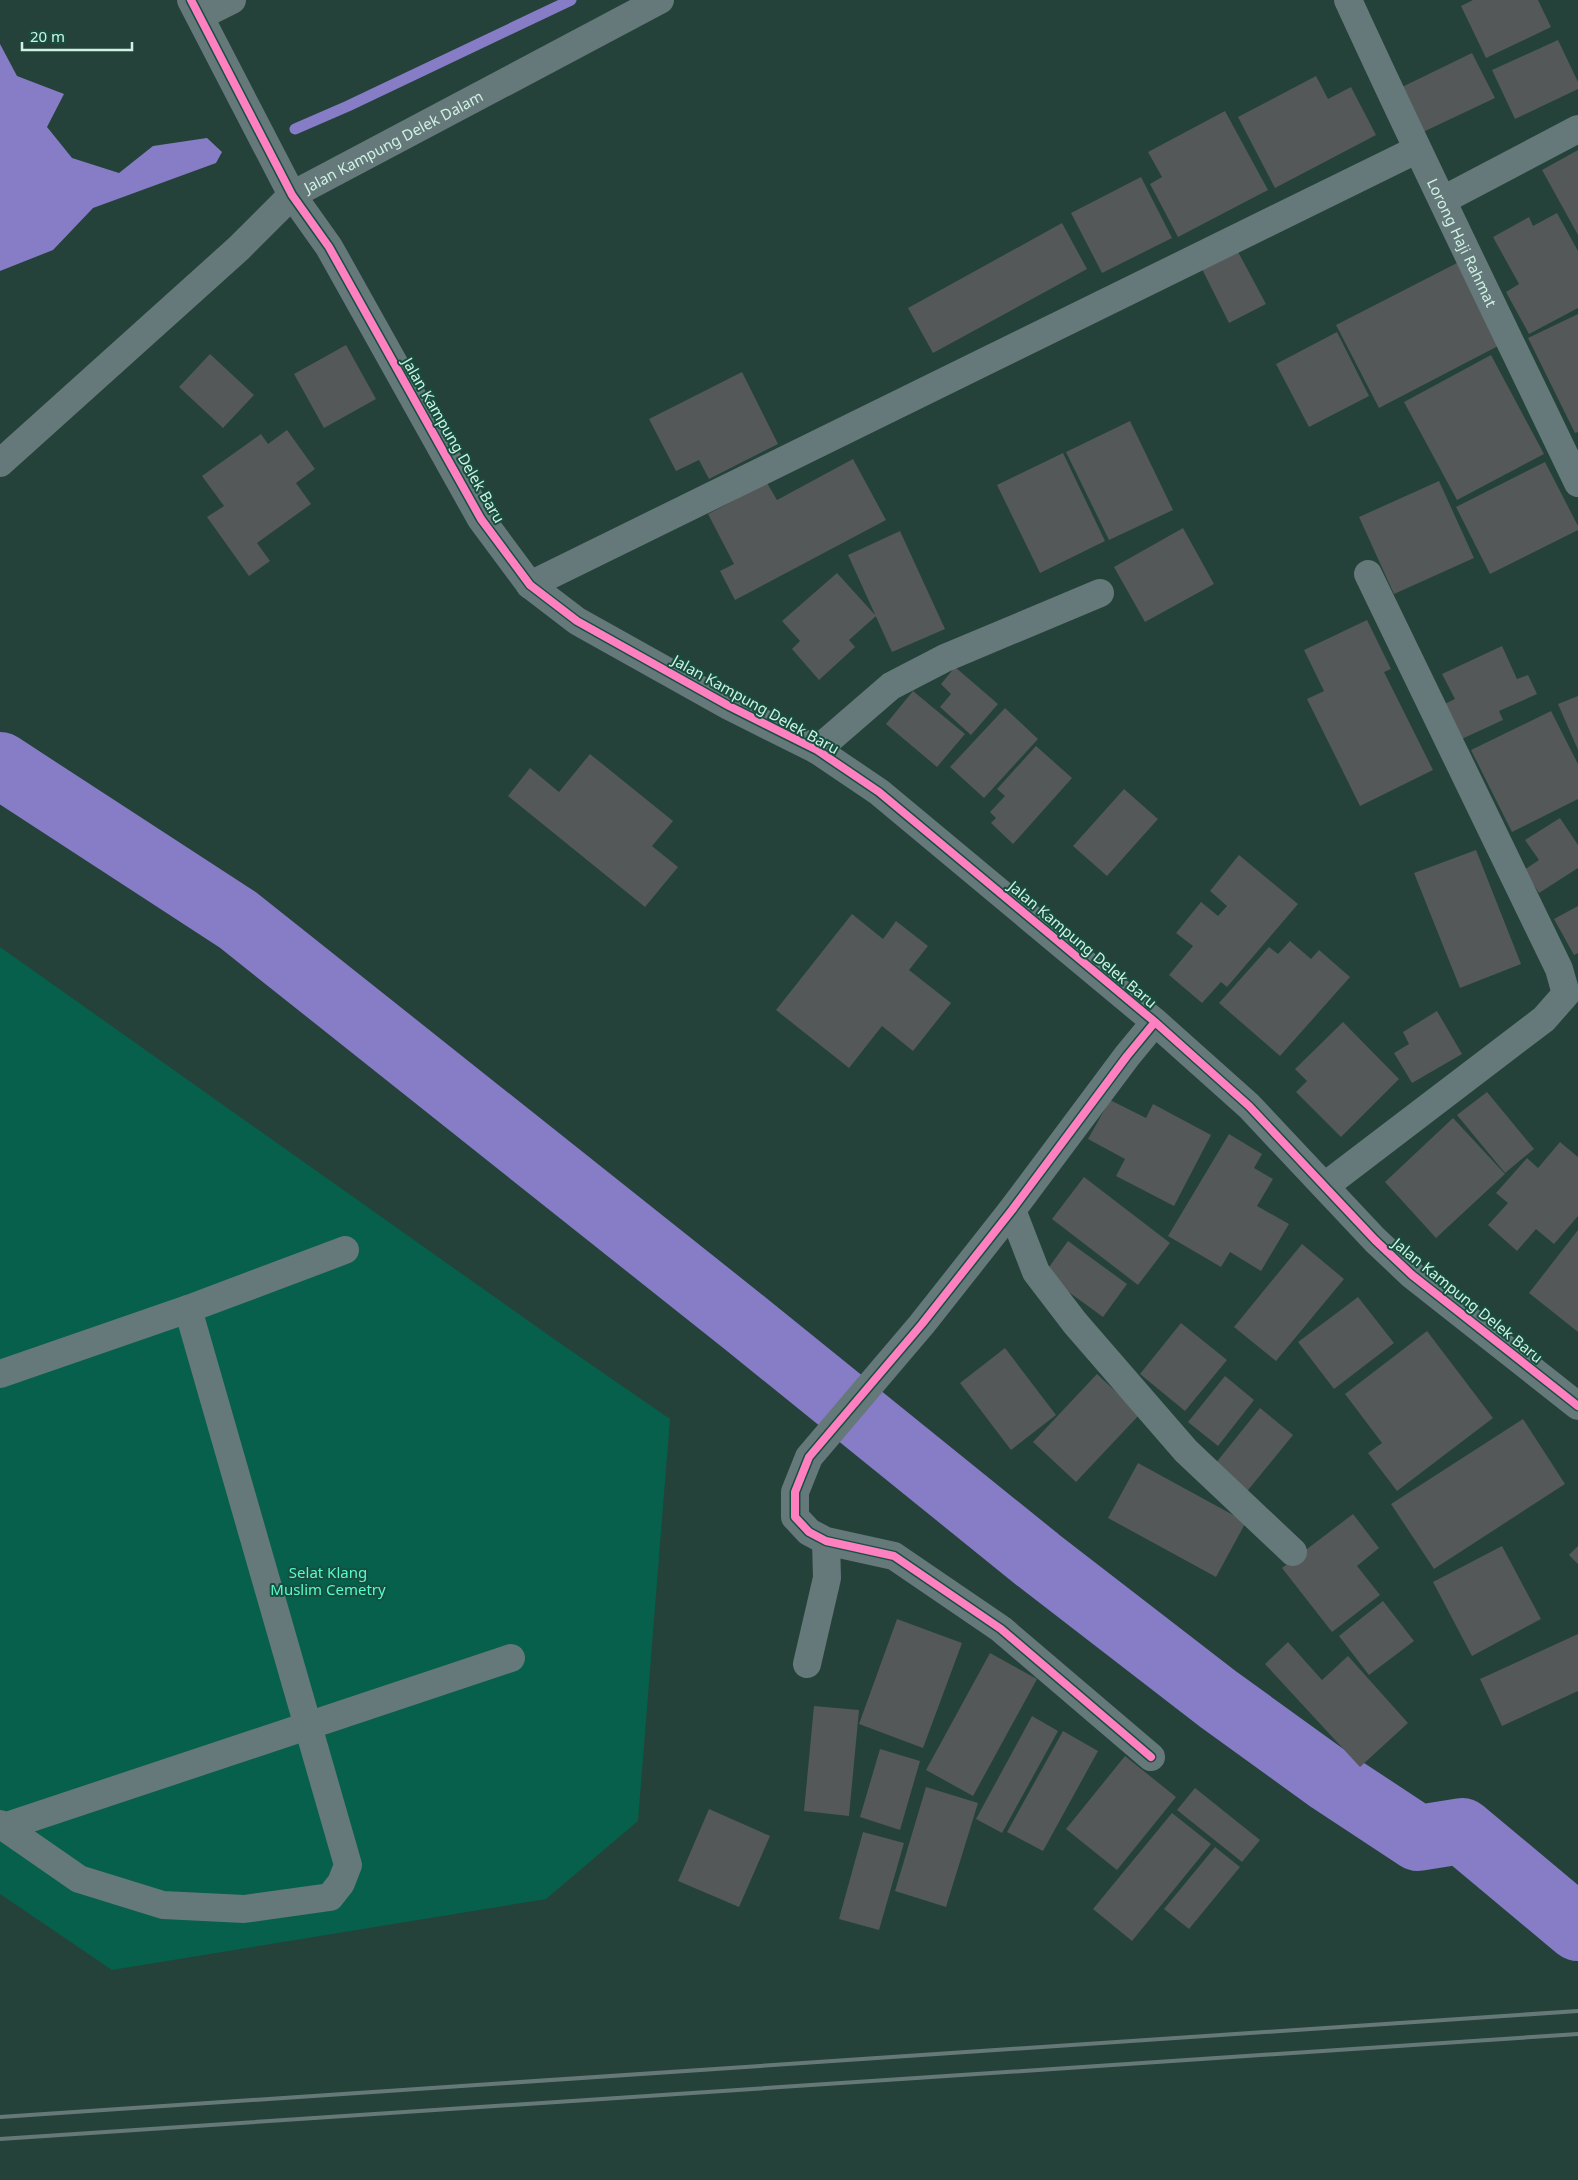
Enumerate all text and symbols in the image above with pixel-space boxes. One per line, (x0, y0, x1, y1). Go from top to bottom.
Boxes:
scale bar (22, 20, 132, 52)
text: 20 m (30, 26, 65, 46)
street label: Jalan Kampung Delek Dalam (298, 86, 486, 198)
street label: Lorong Haji Rahmat (1423, 175, 1502, 311)
street label: Jalan Kampung Delek Baru (397, 352, 510, 526)
street label: Jalan Kampung Delek Baru (667, 649, 843, 758)
street label: Jalan Kampung Delek Baru (1003, 875, 1161, 1012)
street label: Jalan Kampung Delek Baru (1387, 1232, 1547, 1367)
park label: Selat Klang Muslim Cemetry (270, 1562, 386, 1599)

